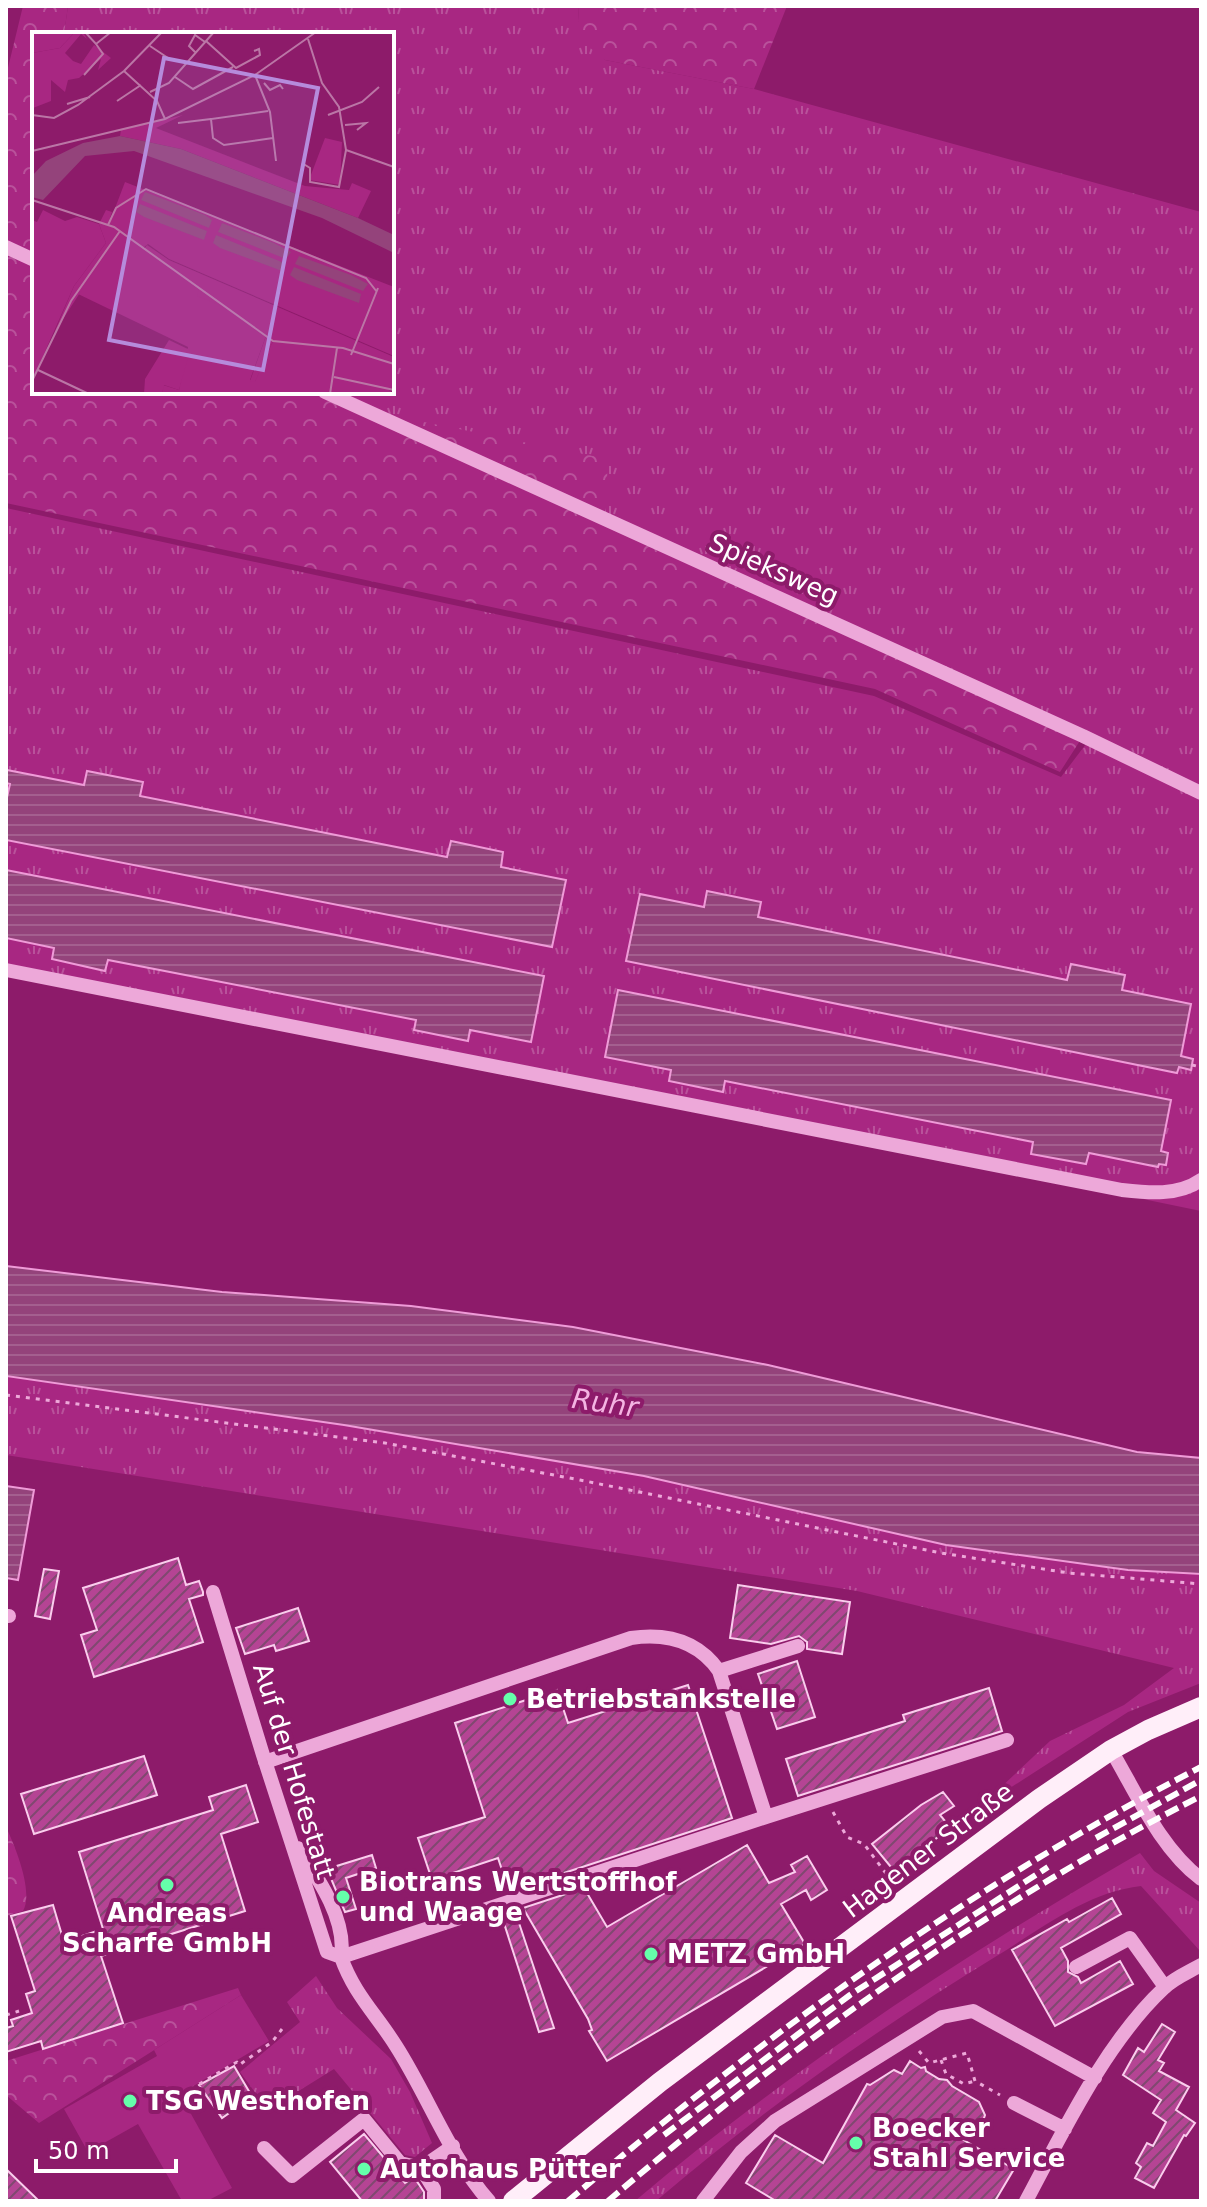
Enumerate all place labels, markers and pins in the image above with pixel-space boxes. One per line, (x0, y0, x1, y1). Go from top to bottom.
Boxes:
place label: Betriebstankstelle (526, 1684, 796, 1714)
marker: Betriebstankstelle (501, 1690, 519, 1708)
place label: Biotrans Wertstoffhof und Waage (359, 1867, 677, 1927)
marker: Andreas Scharfe GmbH (158, 1876, 176, 1894)
marker: Biotrans Wertstoffhof und Waage (334, 1888, 352, 1906)
place label: Andreas Scharfe GmbH (62, 1898, 272, 1958)
place label: METZ GmbH (667, 1939, 845, 1969)
marker: METZ GmbH (642, 1945, 660, 1963)
place label: TSG Westhofen (146, 2086, 370, 2116)
marker: TSG Westhofen (121, 2092, 139, 2110)
place label: Boecker Stahl Service (872, 2113, 1065, 2173)
marker: Boecker Stahl Service (847, 2134, 865, 2152)
place label: Autohaus Pütter (380, 2154, 621, 2184)
marker: Autohaus Pütter (355, 2160, 373, 2178)

